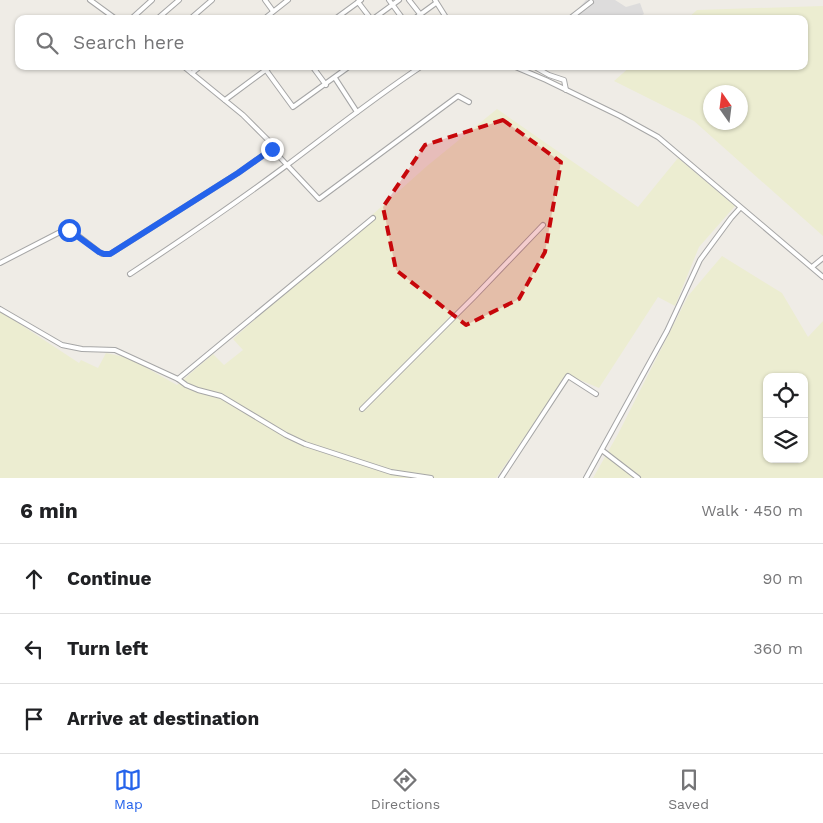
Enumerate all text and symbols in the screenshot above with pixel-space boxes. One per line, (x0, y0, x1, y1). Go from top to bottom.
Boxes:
search box (15, 15, 808, 70)
icon: search (33, 29, 61, 57)
text: Search here (73, 31, 184, 54)
north arrow (703, 85, 748, 130)
route end (261, 138, 284, 161)
route start (58, 219, 81, 242)
map controls (763, 373, 808, 463)
button: locate (763, 373, 808, 418)
button: layers (763, 418, 808, 463)
text: 6 min (20, 498, 78, 523)
text: Walk · 450 m (701, 501, 803, 520)
icon: ahead (20, 565, 48, 593)
text: Continue (67, 567, 151, 590)
text: 90 m (762, 569, 803, 588)
icon: left (20, 635, 48, 663)
text: Turn left (67, 637, 148, 660)
text: 360 m (753, 639, 803, 658)
icon: arrive (20, 705, 48, 733)
text: Arrive at destination (67, 707, 259, 730)
tab: Map (114, 766, 143, 812)
tab: Directions (371, 766, 440, 812)
tab: Saved (668, 766, 709, 812)

